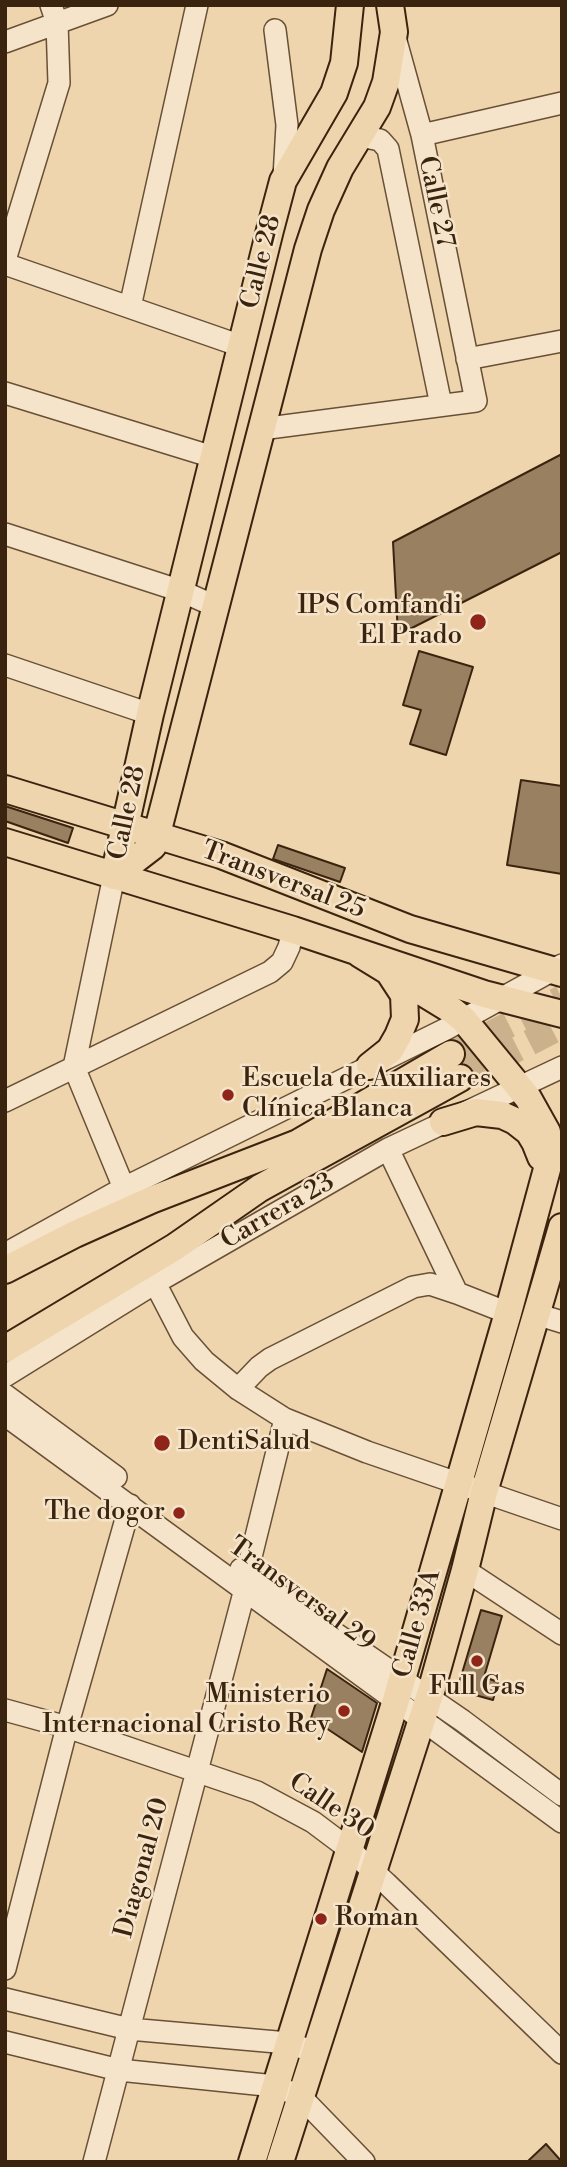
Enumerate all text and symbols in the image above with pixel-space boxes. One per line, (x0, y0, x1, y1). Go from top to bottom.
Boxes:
street label: Calle 27 (410, 153, 460, 251)
street label: Calle 28 (235, 212, 289, 312)
place label: IPS Comfandi El Prado (297, 591, 462, 652)
marker: IPS Comfandi El Prado (468, 612, 488, 632)
street label: Calle 28 (103, 763, 153, 863)
street label: Transversal 25 (197, 836, 369, 926)
place label: Escuela de Auxiliares Clínica Blanca (242, 1064, 491, 1126)
marker: Escuela de Auxiliares Clínica Blanca (220, 1087, 236, 1103)
street label: Carrera 23 (216, 1167, 340, 1257)
place label: DentiSalud (178, 1427, 310, 1459)
marker: DentiSalud (152, 1433, 172, 1453)
place label: The dogor (45, 1497, 165, 1529)
marker: The dogor (171, 1505, 187, 1521)
street label: Transversal 29 (221, 1531, 381, 1659)
street label: Calle 33A (388, 1566, 448, 1682)
marker: Full Gas (469, 1653, 485, 1669)
place label: Full Gas (429, 1672, 525, 1704)
place label: Ministerio Internacional Cristo Rey (42, 1680, 330, 1742)
marker: Ministerio Internacional Cristo Rey (336, 1703, 352, 1719)
street label: Calle 30 (282, 1767, 380, 1847)
street label: Diagonal 20 (109, 1795, 177, 1941)
place label: Roman (335, 1903, 419, 1935)
marker: Roman (313, 1911, 329, 1927)

